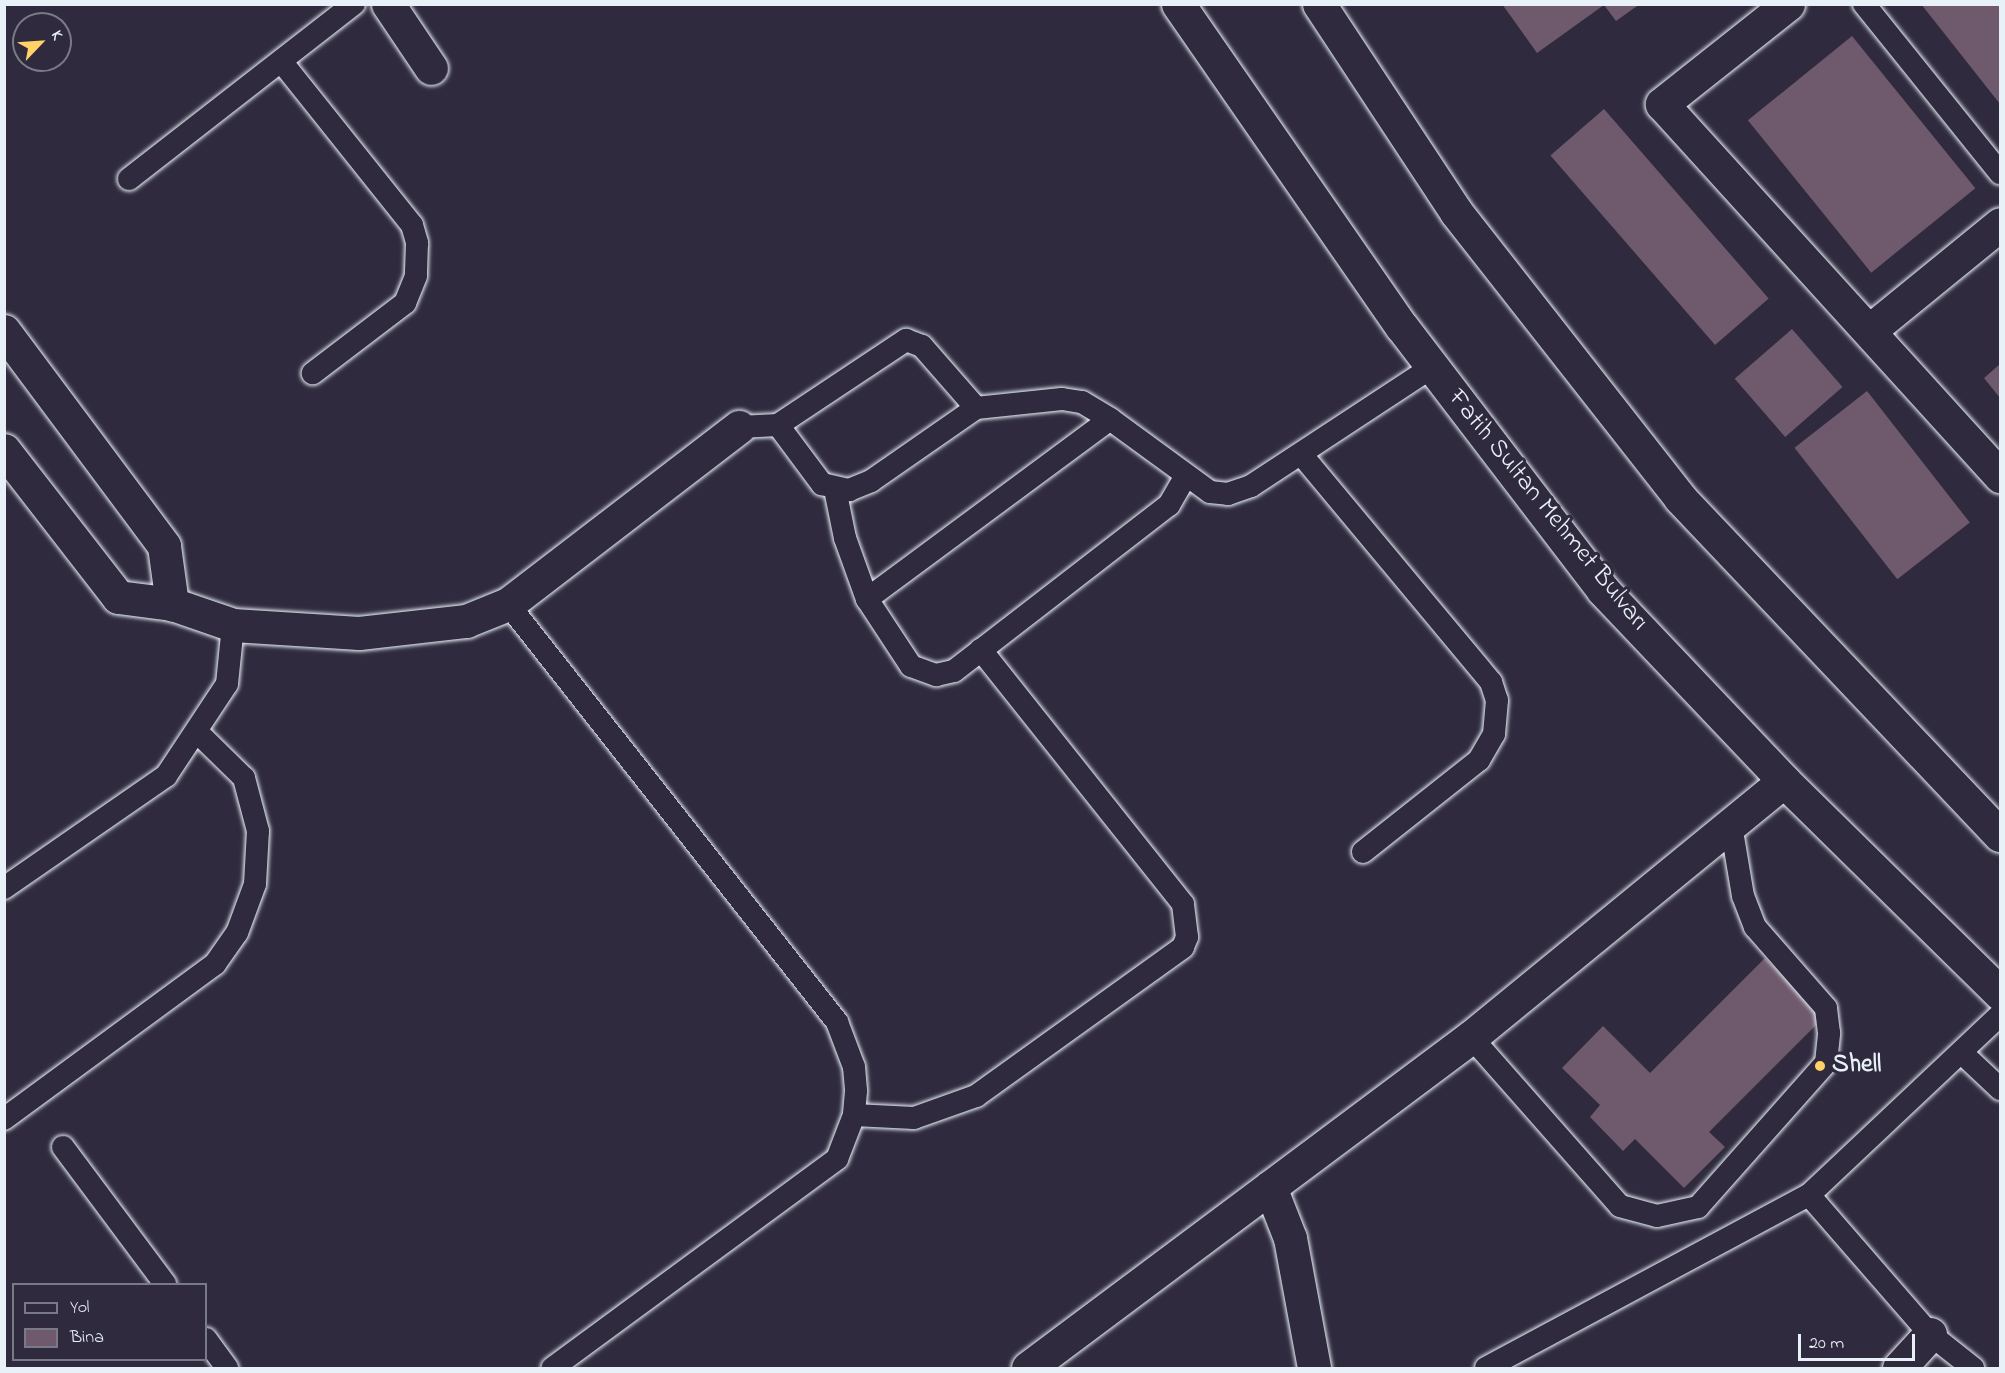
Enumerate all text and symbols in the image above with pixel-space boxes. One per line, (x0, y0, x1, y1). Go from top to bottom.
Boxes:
north arrow (12, 12, 72, 72)
text: K (44, 27, 69, 44)
street label: Fatih Sultan Mehmet Bulvarı (1440, 384, 1654, 638)
place label: Shell (1832, 1050, 1881, 1082)
marker: Shell (1813, 1059, 1827, 1073)
legend (12, 1283, 207, 1361)
text: Yol (70, 1295, 90, 1321)
scale bar (1801, 1322, 1918, 1360)
text: Bina (70, 1325, 104, 1351)
text: 20 m (1809, 1331, 1844, 1357)

